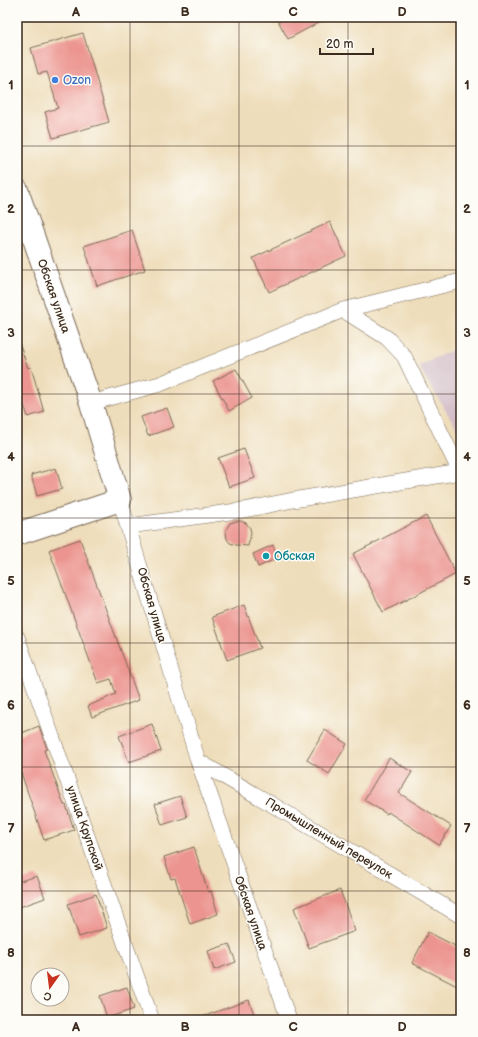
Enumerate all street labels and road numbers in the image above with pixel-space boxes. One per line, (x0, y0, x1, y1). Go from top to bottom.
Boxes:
street label: Обская улица (34, 257, 73, 335)
street label: Обская улица (134, 566, 169, 644)
street label: улица Крупской (63, 784, 106, 873)
street label: Промышленный переулок (262, 794, 396, 883)
street label: Обская улица (231, 874, 270, 952)

